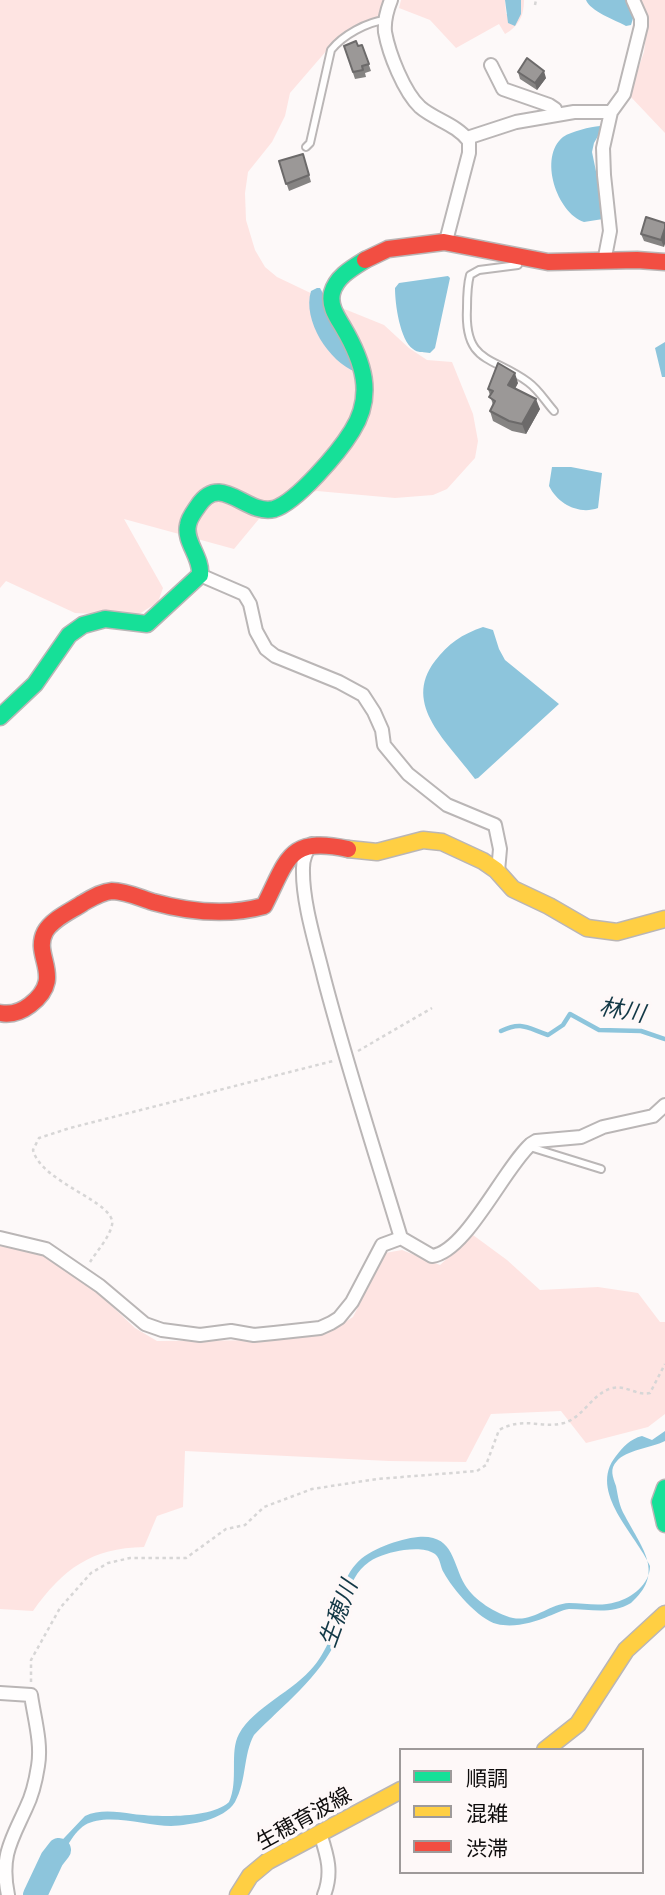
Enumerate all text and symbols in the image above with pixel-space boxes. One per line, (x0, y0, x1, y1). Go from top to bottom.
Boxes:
water label: 林川 (597, 993, 647, 1029)
water label: 生穂川 (314, 1577, 364, 1651)
legend (399, 1748, 644, 1874)
text: 順調 (466, 1765, 508, 1791)
street label: 生穂育波線 (252, 1783, 356, 1855)
text: 混雑 (466, 1800, 508, 1826)
text: 渋滞 (466, 1835, 508, 1861)

